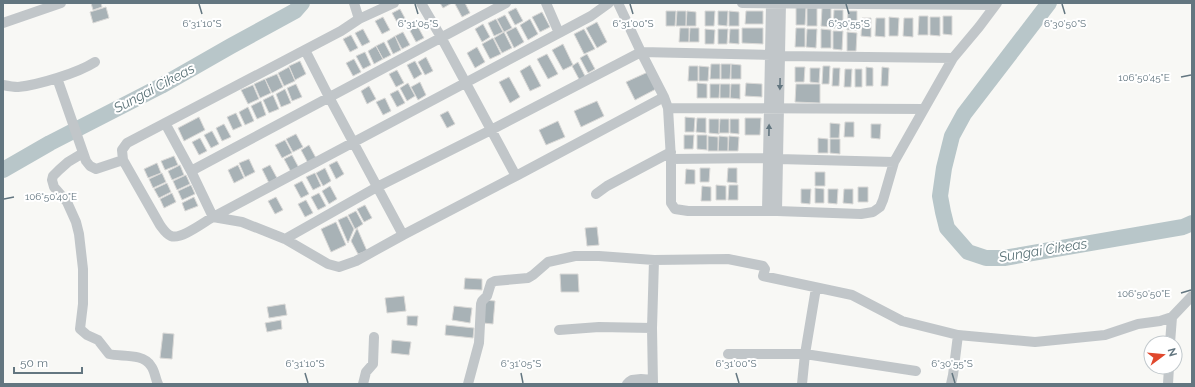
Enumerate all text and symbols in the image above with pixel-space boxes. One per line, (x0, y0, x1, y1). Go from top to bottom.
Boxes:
text: 6°31'10"S (182, 18, 222, 29)
text: 6°31'05"S (398, 18, 438, 29)
text: 6°31'00"S (612, 18, 654, 29)
text: 6°30'55"S (828, 18, 870, 29)
text: 6°30'50"S (1044, 18, 1086, 29)
water label: Sungai Cikeas (110, 60, 197, 116)
text: 106°50'45"E (1118, 72, 1170, 83)
one-way arrow (777, 78, 783, 91)
one-way arrow (765, 124, 772, 136)
text: 106°50'40"E (25, 191, 77, 202)
water label: Sungai Cikeas (997, 235, 1089, 265)
text: 106°50'50"E (1118, 288, 1170, 299)
north arrow (1143, 335, 1183, 375)
text: N (1165, 347, 1180, 358)
scale bar (14, 349, 82, 375)
text: 50 m (20, 356, 48, 370)
text: 6°31'10"S (285, 358, 325, 369)
text: 6°31'05"S (501, 358, 541, 369)
text: 6°31'00"S (715, 358, 757, 369)
text: 6°30'55"S (931, 358, 973, 369)

